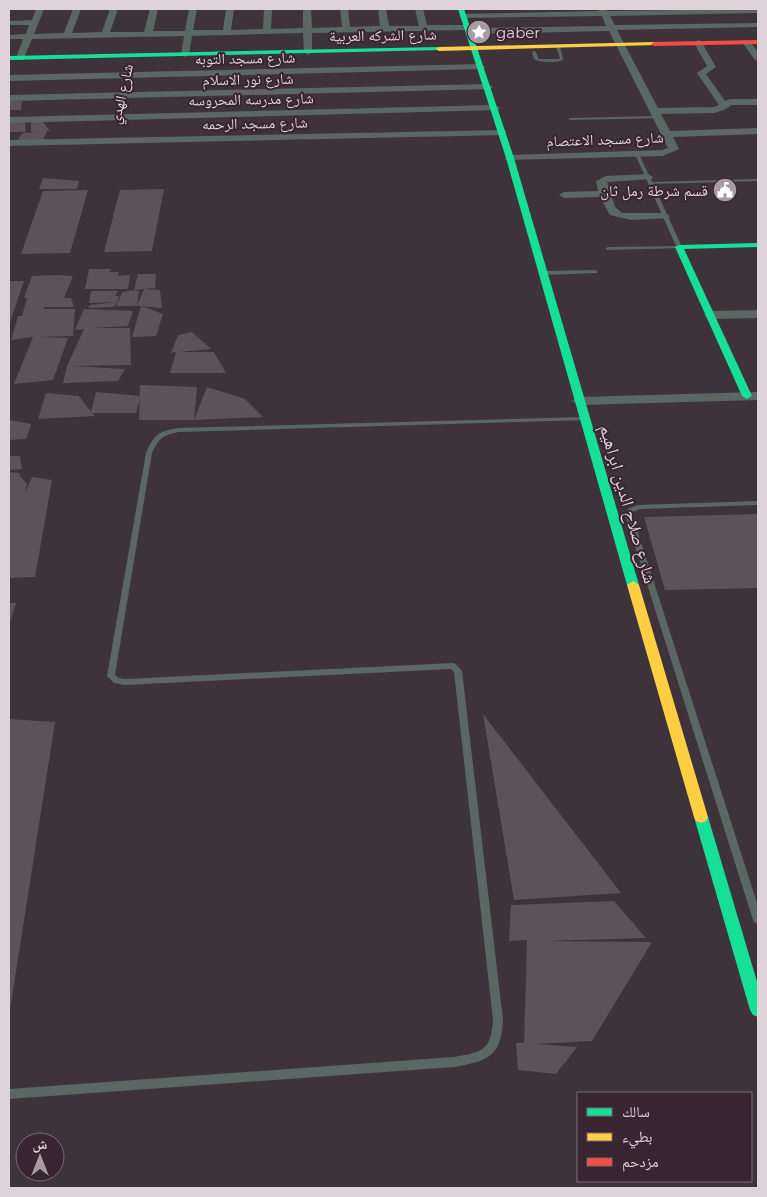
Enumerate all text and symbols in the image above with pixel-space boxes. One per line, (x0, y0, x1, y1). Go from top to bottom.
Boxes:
place icon: gaber (466, 19, 492, 45)
place label: gaber (496, 23, 540, 42)
street label: شارع الشركه العربية (329, 25, 437, 46)
street label: شارع مسجد التوبه (195, 48, 295, 69)
street label: شارع الهدي (105, 62, 140, 127)
street label: شارع نور الاسلام (202, 69, 294, 90)
street label: شارع مدرسه المحروسه (188, 88, 314, 111)
street label: شارع مسجد الرحمه (202, 113, 308, 134)
street label: شارع مسجد الاعتصام (546, 127, 664, 152)
public building icon: قسم شرطة رمل ثان (712, 177, 738, 203)
place label: قسم شرطة رمل ثان (600, 181, 708, 201)
street label: شارع صلاح الدين ابراهيم (594, 422, 661, 586)
legend (577, 1092, 752, 1182)
text: سالك (622, 1102, 650, 1121)
text: بطيء (622, 1127, 652, 1149)
north arrow (15, 1132, 65, 1182)
text: ش (33, 1135, 48, 1153)
text: مزدحم (622, 1152, 659, 1172)

